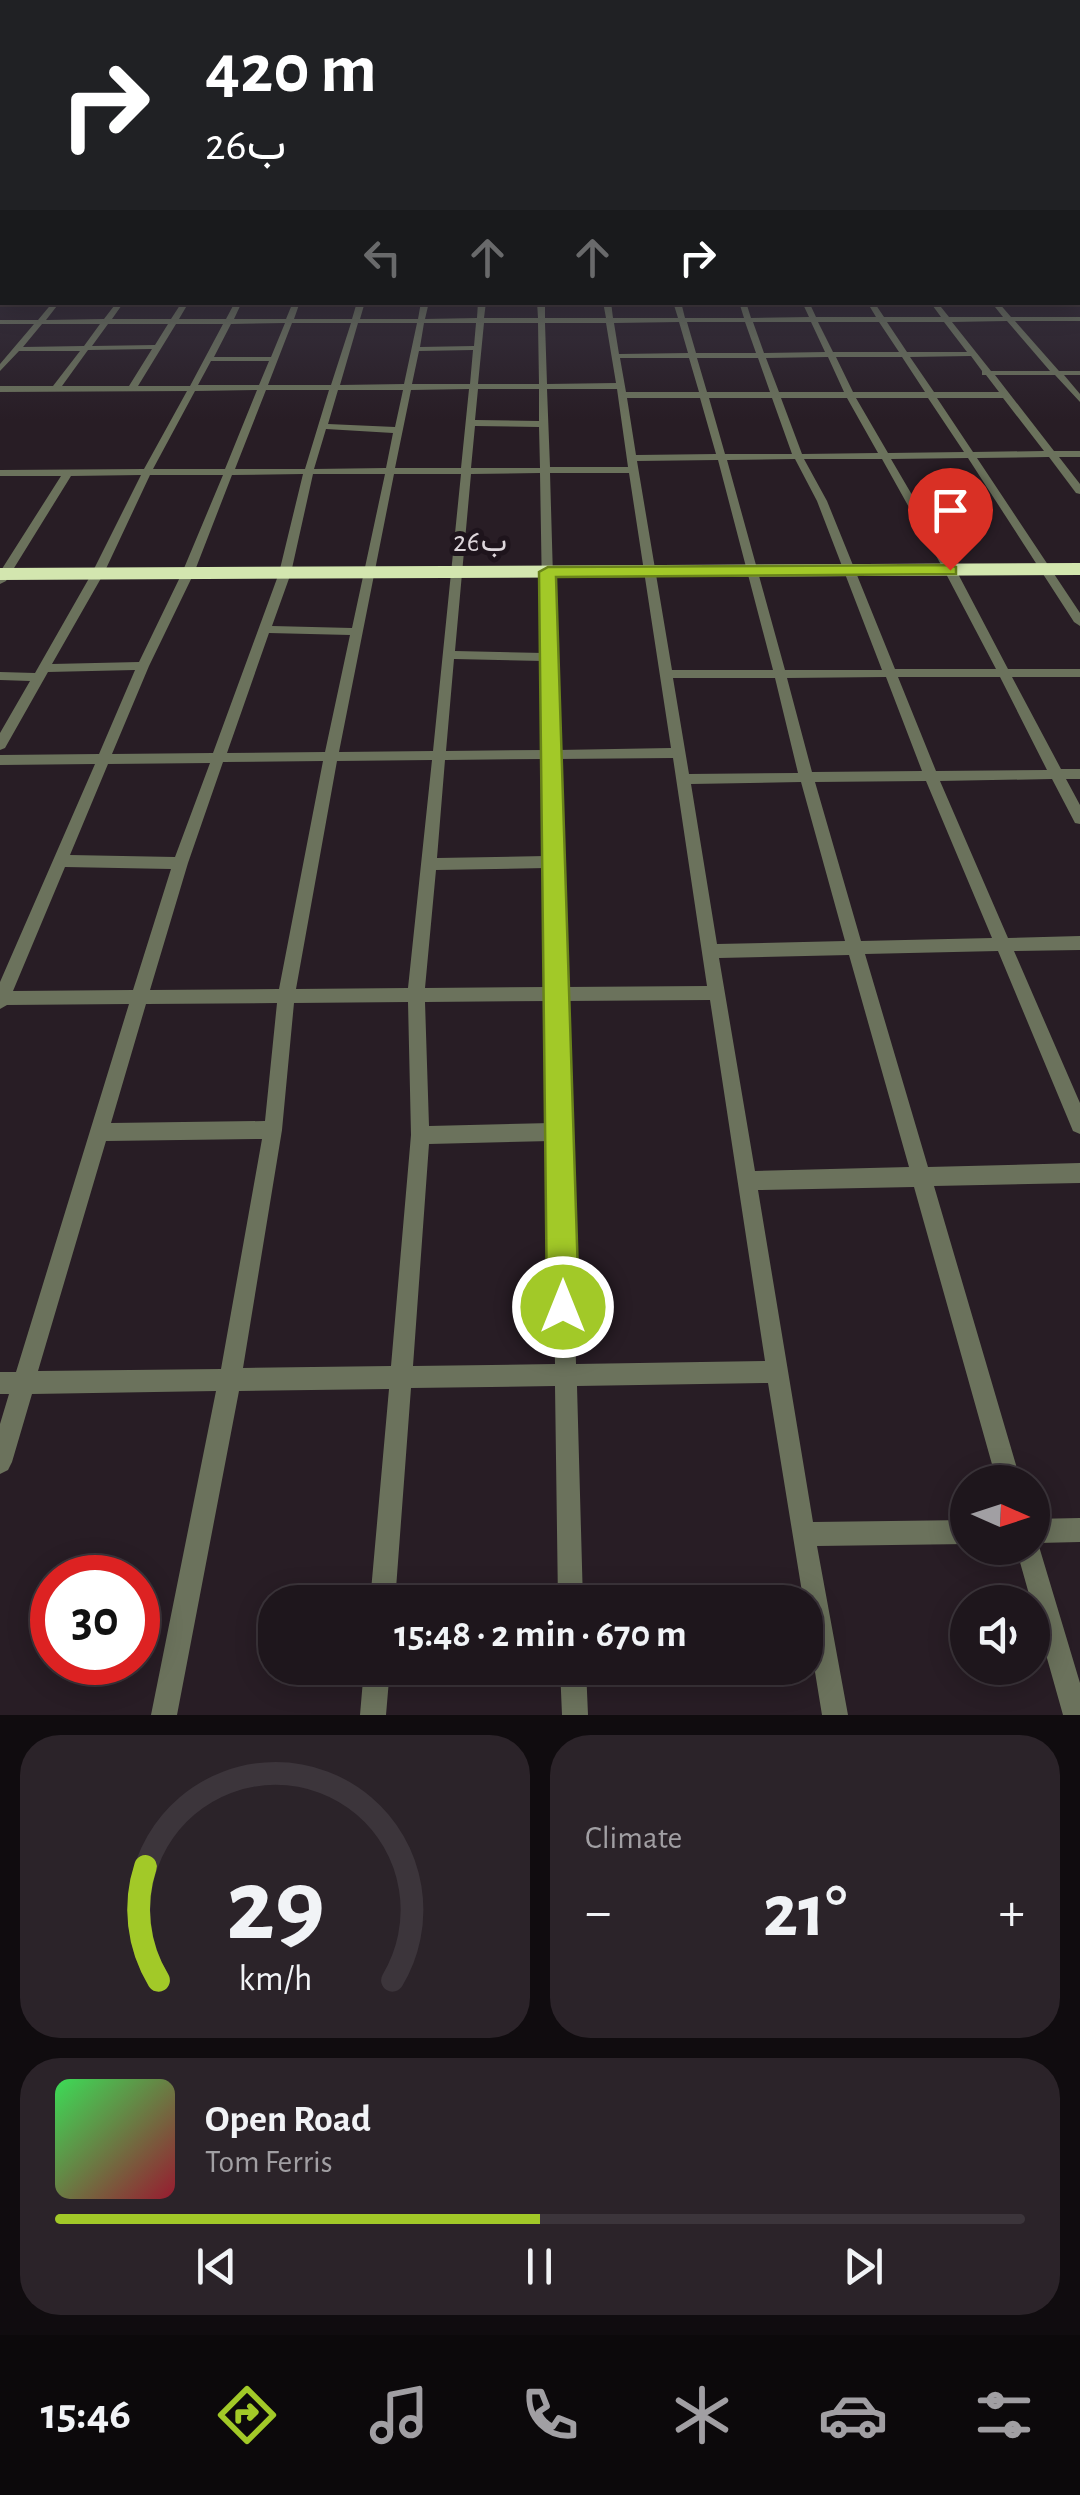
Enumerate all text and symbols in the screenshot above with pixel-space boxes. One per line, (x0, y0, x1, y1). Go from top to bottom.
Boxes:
text: 420 m (205, 35, 377, 105)
icon: right (40, 40, 170, 170)
text: 26ب (205, 123, 286, 168)
icon: left (355, 230, 410, 285)
icon: ahead (460, 230, 515, 285)
icon: ahead (565, 230, 620, 285)
icon: right (670, 230, 725, 285)
pin (908, 468, 993, 571)
icon: arrive (923, 483, 978, 538)
street label: 26ب (453, 527, 507, 558)
position arrow (511, 1255, 615, 1359)
north arrow (950, 1465, 1050, 1565)
map controls (950, 1465, 1050, 1685)
speed limit sign: 30 (30, 1555, 160, 1685)
button: sound (950, 1585, 1050, 1685)
text: 15:48 · 2 min · 670 m (394, 1616, 687, 1654)
text: Climate (585, 1822, 682, 1854)
text: 29 (225, 1855, 325, 1959)
text: 21° (763, 1875, 847, 1950)
text: − (585, 1885, 611, 1940)
text: + (999, 1885, 1025, 1940)
text: km/h (238, 1961, 312, 1997)
text: Open Road (205, 2101, 371, 2139)
text: Tom Ferris (205, 2146, 333, 2178)
icon: previous (189, 2239, 244, 2294)
icon: pause (512, 2239, 567, 2294)
icon: next (836, 2239, 891, 2294)
icon: directions (212, 2380, 282, 2450)
icon: music (364, 2380, 434, 2450)
icon: phone (515, 2380, 585, 2450)
icon: climate (667, 2380, 737, 2450)
icon: car (818, 2380, 888, 2450)
icon: filters (969, 2380, 1039, 2450)
text: 15:46 (41, 2392, 131, 2437)

